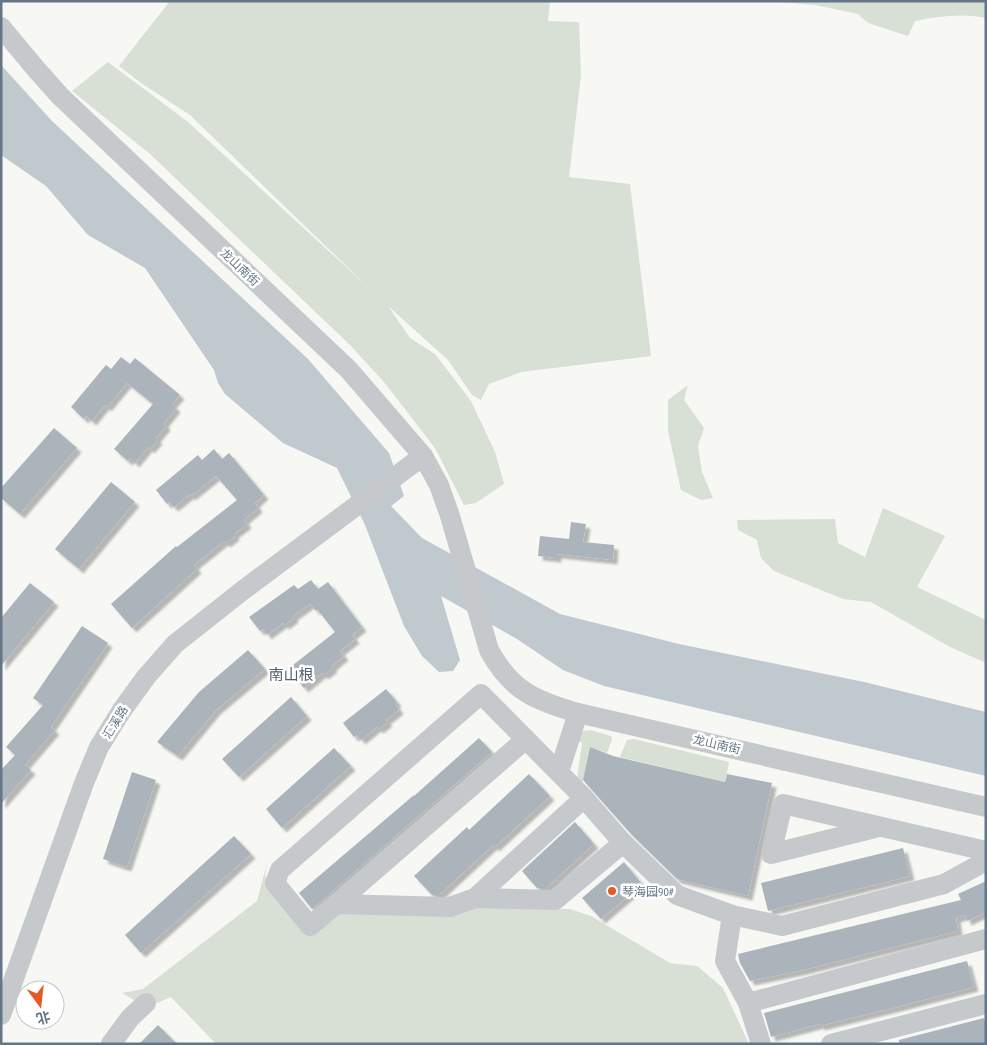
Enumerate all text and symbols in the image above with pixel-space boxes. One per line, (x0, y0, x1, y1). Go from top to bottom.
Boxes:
street label: 龙山南街 (217, 245, 263, 289)
district label: 南山根 (268, 665, 314, 684)
street label: 汇溪路 (99, 703, 131, 741)
street label: 龙山南街 (692, 731, 742, 757)
place label: 琴海园90# (622, 884, 674, 899)
marker: 琴海园90# (606, 885, 618, 897)
north arrow (15, 980, 65, 1030)
text: 北 (34, 1007, 52, 1028)

